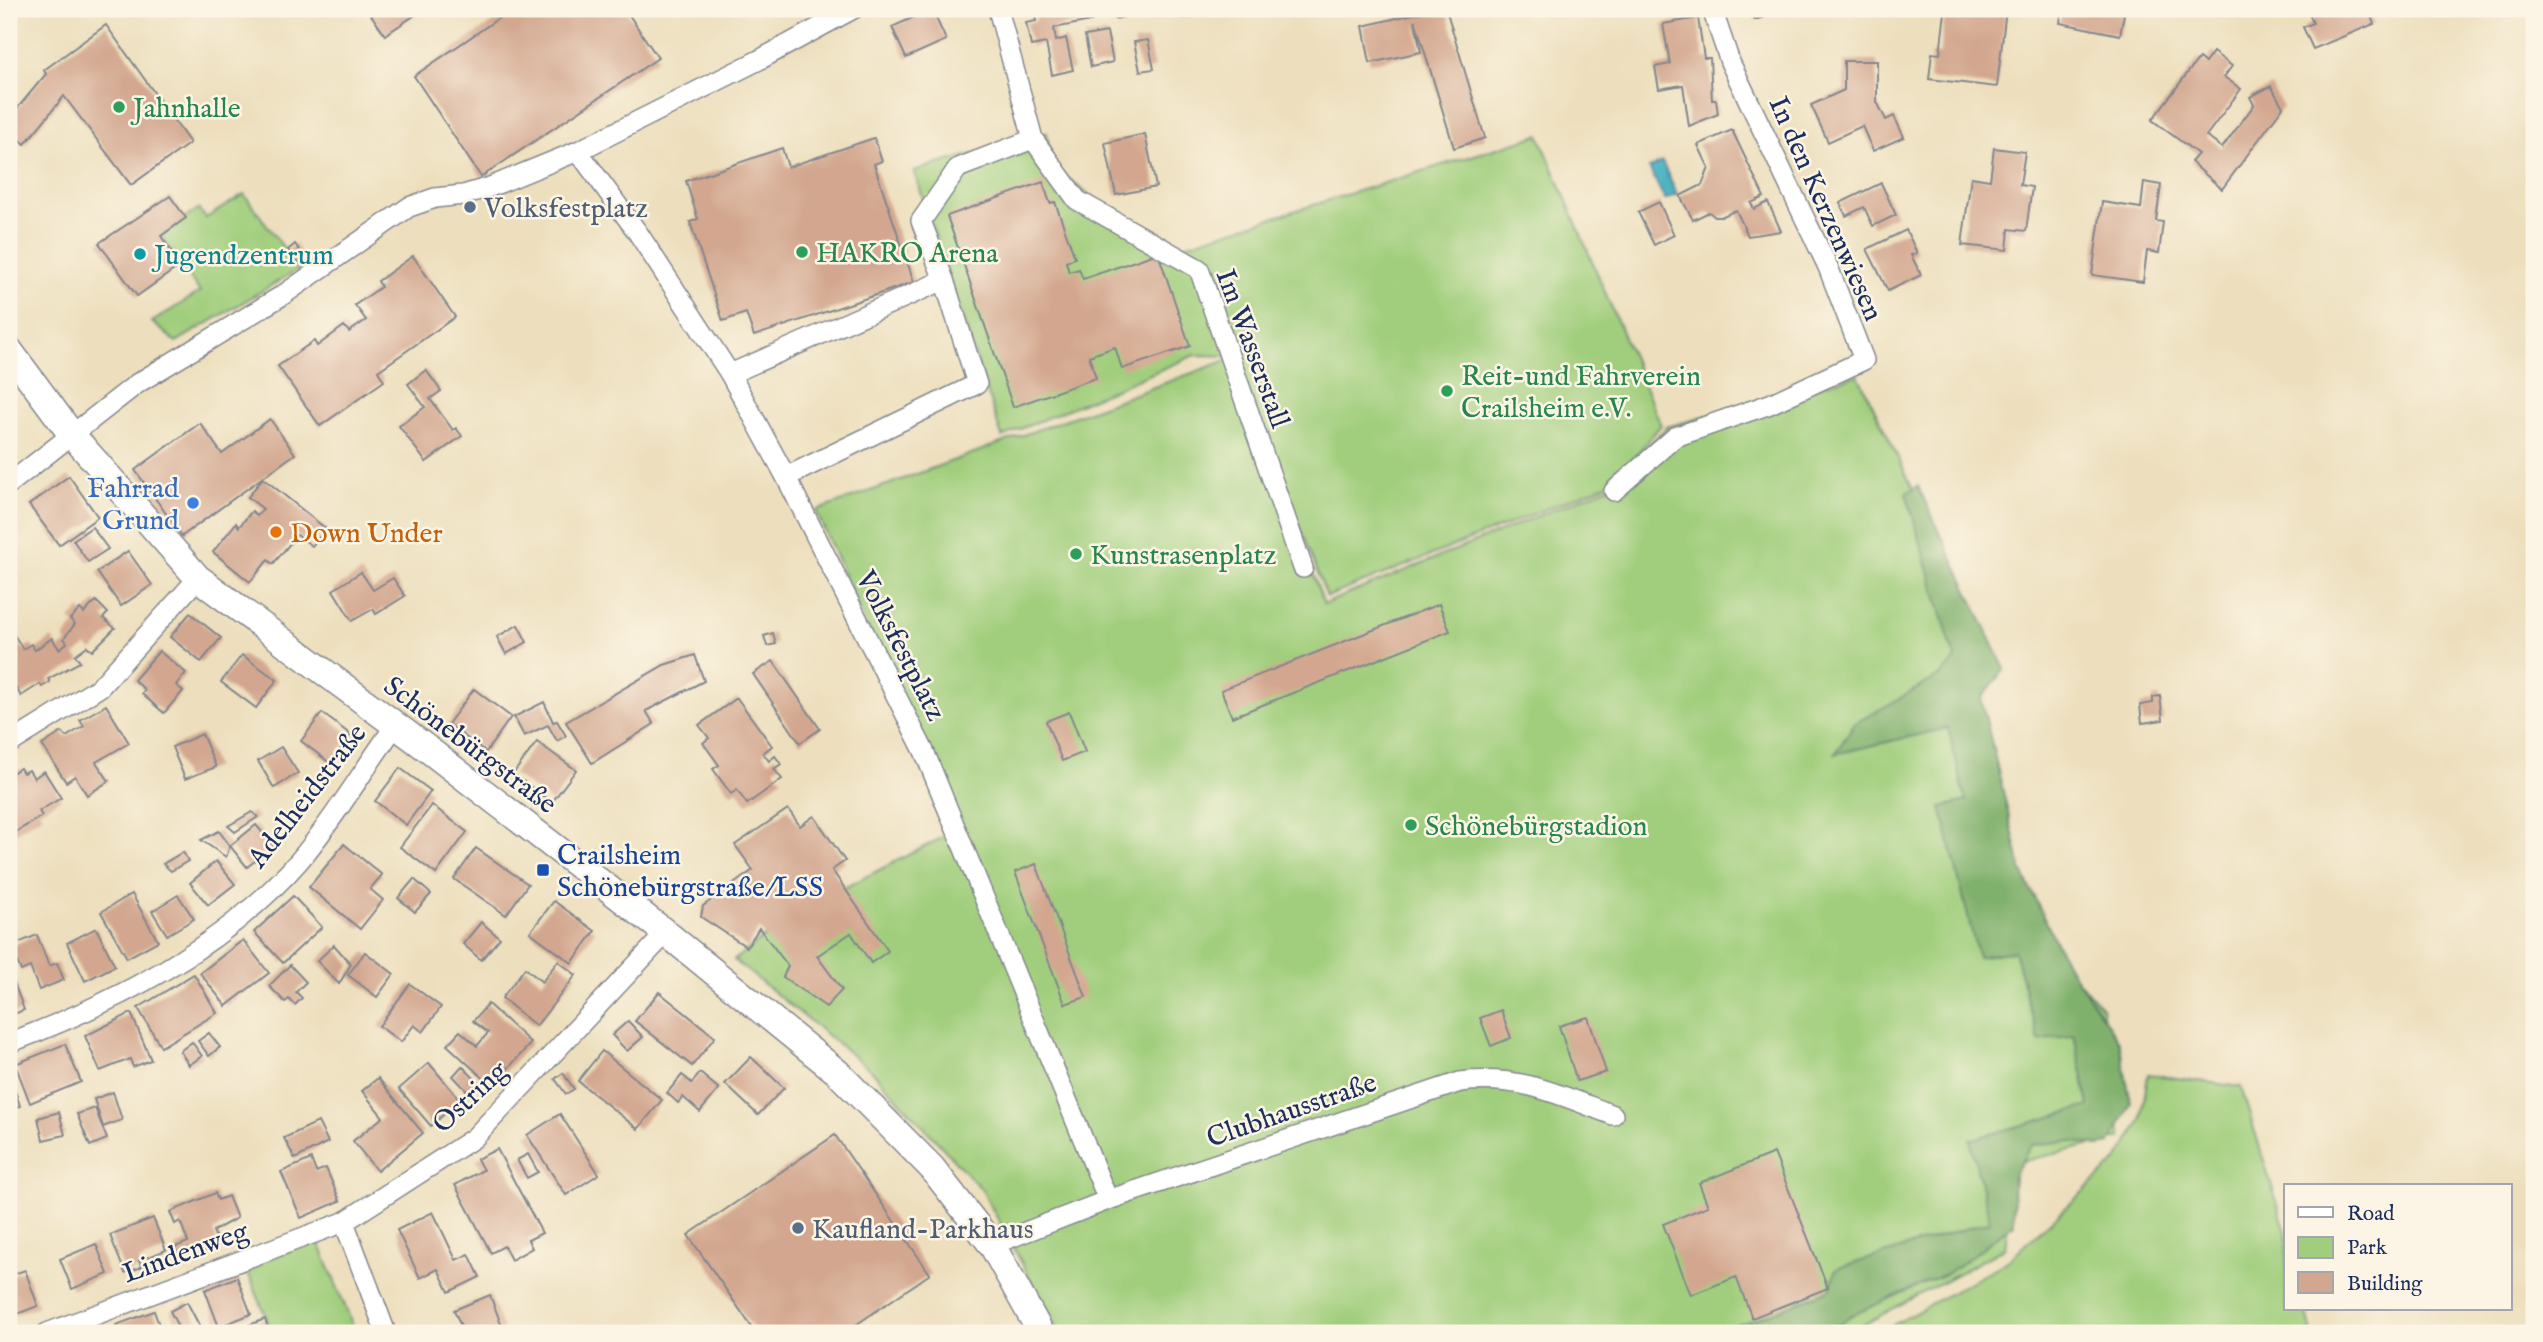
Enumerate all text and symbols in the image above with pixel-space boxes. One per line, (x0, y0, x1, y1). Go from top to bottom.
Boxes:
street label: In den Kerzenwiesen (1760, 91, 1890, 327)
place label: Jahnhalle (130, 92, 241, 127)
marker: Jahnhalle (111, 99, 127, 115)
place label: Volksfestplatz (483, 192, 648, 227)
marker: Volksfestplatz (462, 199, 478, 215)
place label: HAKRO Arena (816, 237, 999, 272)
place label: Jugendzentrum (151, 239, 334, 274)
marker: HAKRO Arena (794, 244, 810, 260)
marker: Jugendzentrum (132, 246, 148, 262)
street label: Im Wasserstall (1207, 265, 1297, 433)
place label: Reit-und Fahrverein Crailsheim e.V. (1461, 360, 1701, 427)
marker: Reit-und Fahrverein Crailsheim e.V. (1439, 383, 1455, 399)
place label: Fahrrad Grund (87, 472, 179, 539)
marker: Fahrrad Grund (185, 495, 201, 511)
place label: Down Under (290, 517, 443, 552)
marker: Down Under (268, 524, 284, 540)
place label: Kunstrasenplatz (1090, 539, 1276, 574)
marker: Kunstrasenplatz (1068, 546, 1084, 562)
street label: Volksfestplatz (846, 564, 953, 727)
street label: Schönebürgstraße (376, 669, 563, 823)
street label: Adelheidstraße (240, 717, 375, 876)
place label: Schönebürgstadion (1425, 810, 1648, 845)
marker: Schönebürgstadion (1403, 817, 1419, 833)
place label: Crailsheim Schönebürgstraße/LSS (557, 839, 823, 906)
marker: Crailsheim Schönebürgstraße/LSS (535, 862, 551, 878)
street label: Ostring (426, 1054, 516, 1142)
street label: Clubhausstraße (1202, 1066, 1381, 1157)
legend (2284, 1184, 2512, 1310)
text: Road (2347, 1201, 2395, 1228)
place label: Kaufland-Parkhaus (812, 1213, 1034, 1248)
street label: Lindenweg (118, 1214, 254, 1292)
marker: Kaufland-Parkhaus (790, 1220, 806, 1236)
text: Park (2347, 1235, 2388, 1262)
text: Building (2347, 1271, 2423, 1298)

